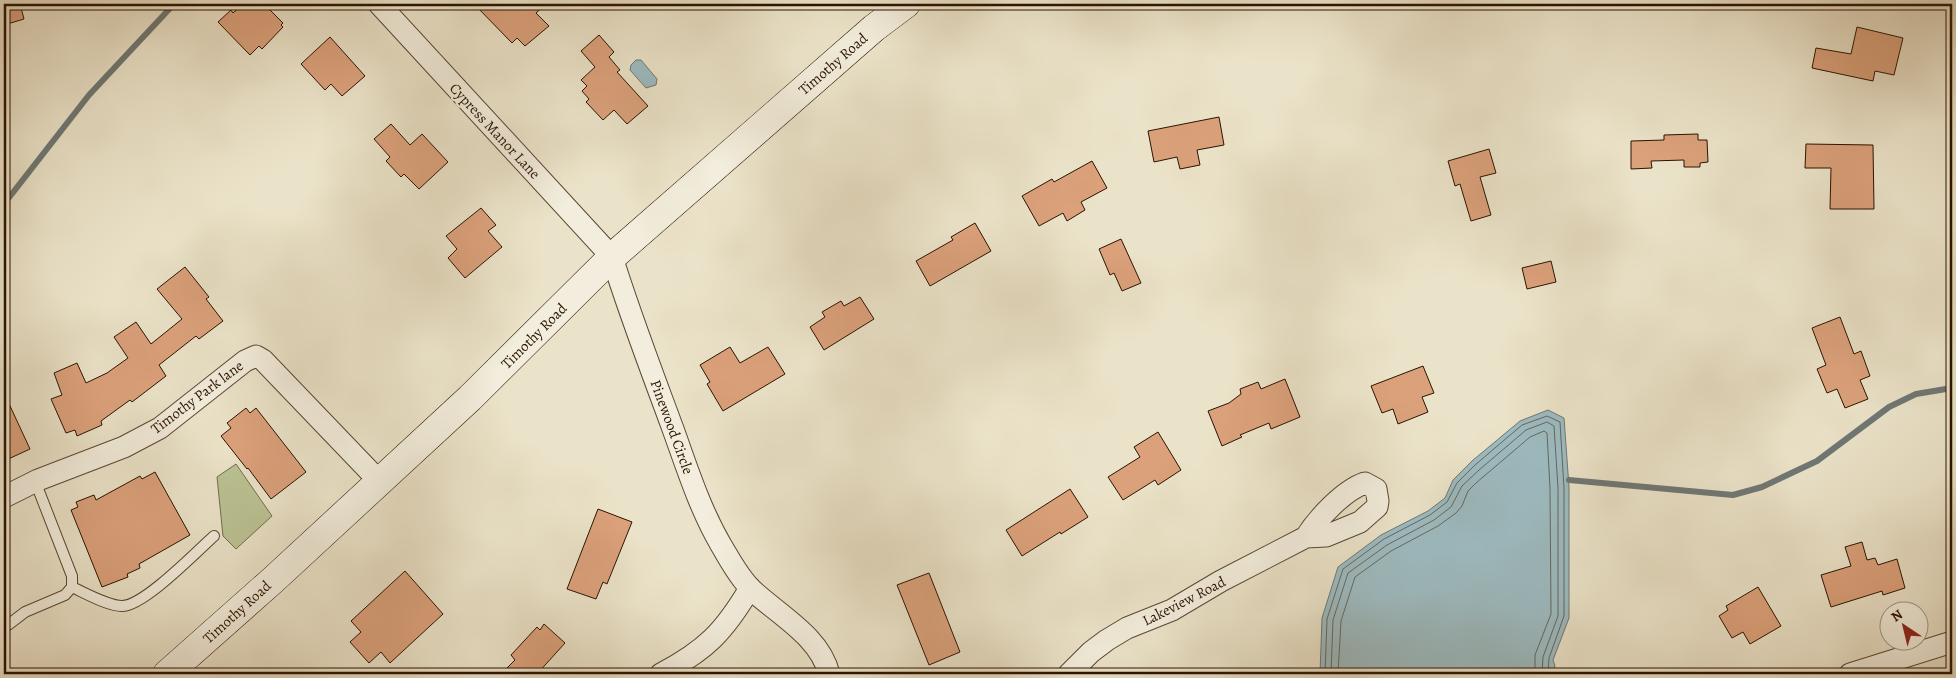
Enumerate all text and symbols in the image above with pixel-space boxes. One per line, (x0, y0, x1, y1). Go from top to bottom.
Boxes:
street label: Timothy Road (794, 28, 873, 100)
street label: Cypress Manor Lane (445, 79, 545, 184)
street label: Timothy Road (497, 298, 572, 373)
street label: Timothy Park lane (147, 355, 248, 438)
street label: Pinewood Circle (646, 377, 698, 477)
street label: Lakeview Road (1139, 571, 1230, 631)
street label: Timothy Road (199, 575, 276, 648)
north arrow (1878, 600, 1928, 650)
text: N (1887, 605, 1906, 626)

